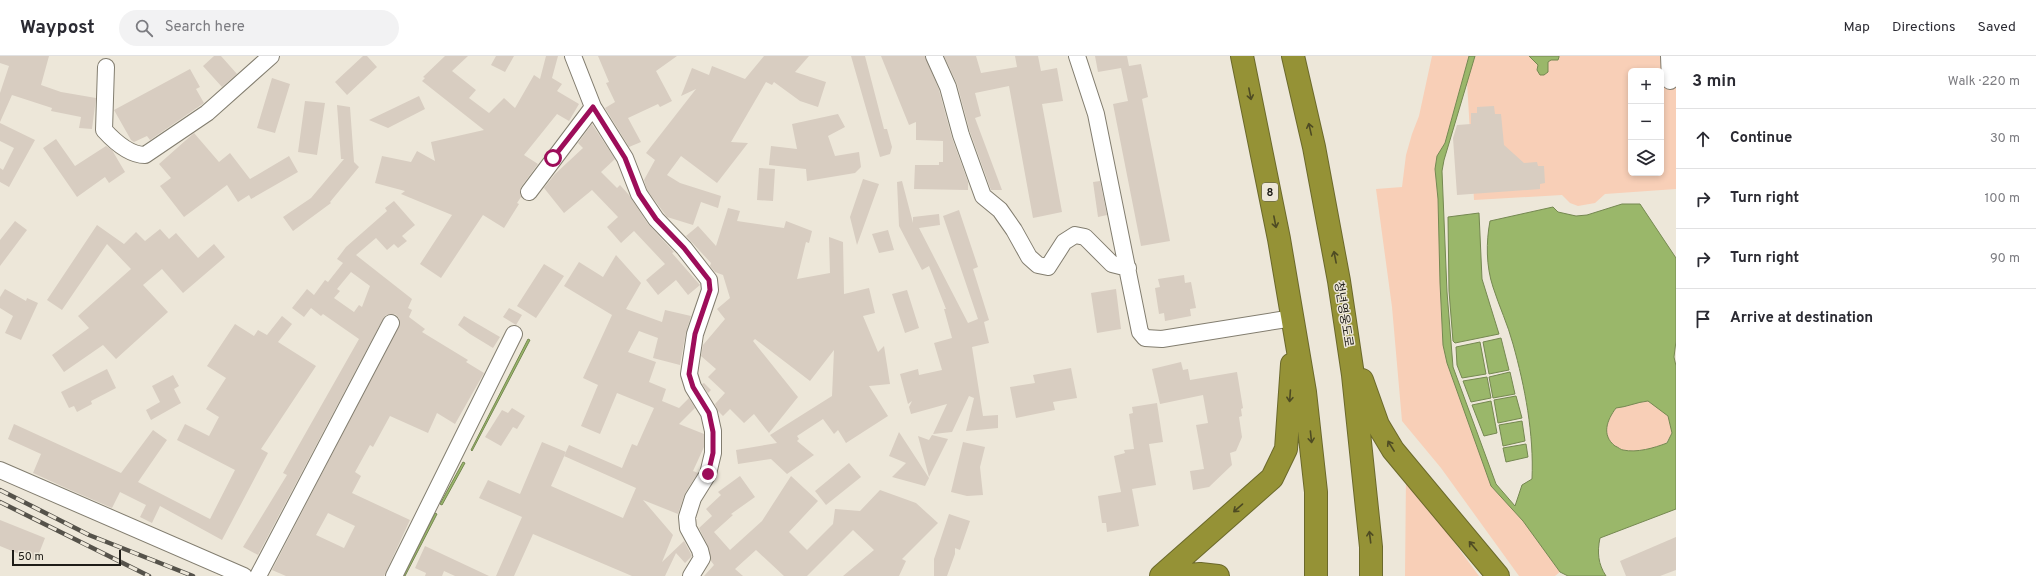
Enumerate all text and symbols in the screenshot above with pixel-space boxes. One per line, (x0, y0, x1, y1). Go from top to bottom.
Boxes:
search box (119, 10, 399, 46)
text: Waypost (20, 16, 95, 40)
icon: search (133, 17, 155, 39)
text: Search here (165, 18, 245, 37)
text: Map (1844, 19, 1870, 36)
text: Directions (1892, 19, 1956, 36)
text: Saved (1978, 19, 2016, 36)
map controls (1628, 68, 1664, 176)
button: + (1628, 68, 1664, 104)
text: 3 min (1692, 71, 1736, 93)
text: Walk · 220 m (1948, 74, 2020, 90)
one-way arrow (1247, 87, 1255, 100)
button: − (1628, 104, 1664, 140)
one-way arrow (1305, 123, 1313, 136)
icon: ahead (1692, 128, 1714, 150)
text: Continue (1730, 129, 1792, 148)
text: 30 m (1990, 131, 2020, 147)
button: layers (1628, 140, 1664, 176)
route start (544, 149, 562, 167)
road number: 8 (1262, 183, 1278, 201)
icon: right (1692, 188, 1714, 210)
text: Turn right (1730, 189, 1799, 208)
text: 100 m (1984, 191, 2020, 207)
one-way arrow (1272, 215, 1280, 228)
icon: right (1692, 248, 1714, 270)
text: Turn right (1730, 249, 1799, 268)
one-way arrow (1330, 251, 1338, 264)
text: 90 m (1990, 251, 2020, 267)
street label: 청년영웅도로 (1330, 280, 1356, 348)
icon: arrive (1692, 308, 1714, 330)
text: Arrive at destination (1730, 309, 1873, 328)
one-way arrow (1286, 389, 1293, 402)
one-way arrow (1307, 430, 1315, 443)
one-way arrow (1386, 440, 1394, 452)
route end (699, 465, 717, 483)
one-way arrow (1233, 503, 1244, 512)
one-way arrow (1366, 531, 1374, 544)
one-way arrow (1469, 541, 1478, 551)
scale bar (12, 548, 121, 567)
text: 50 m (18, 550, 44, 564)

